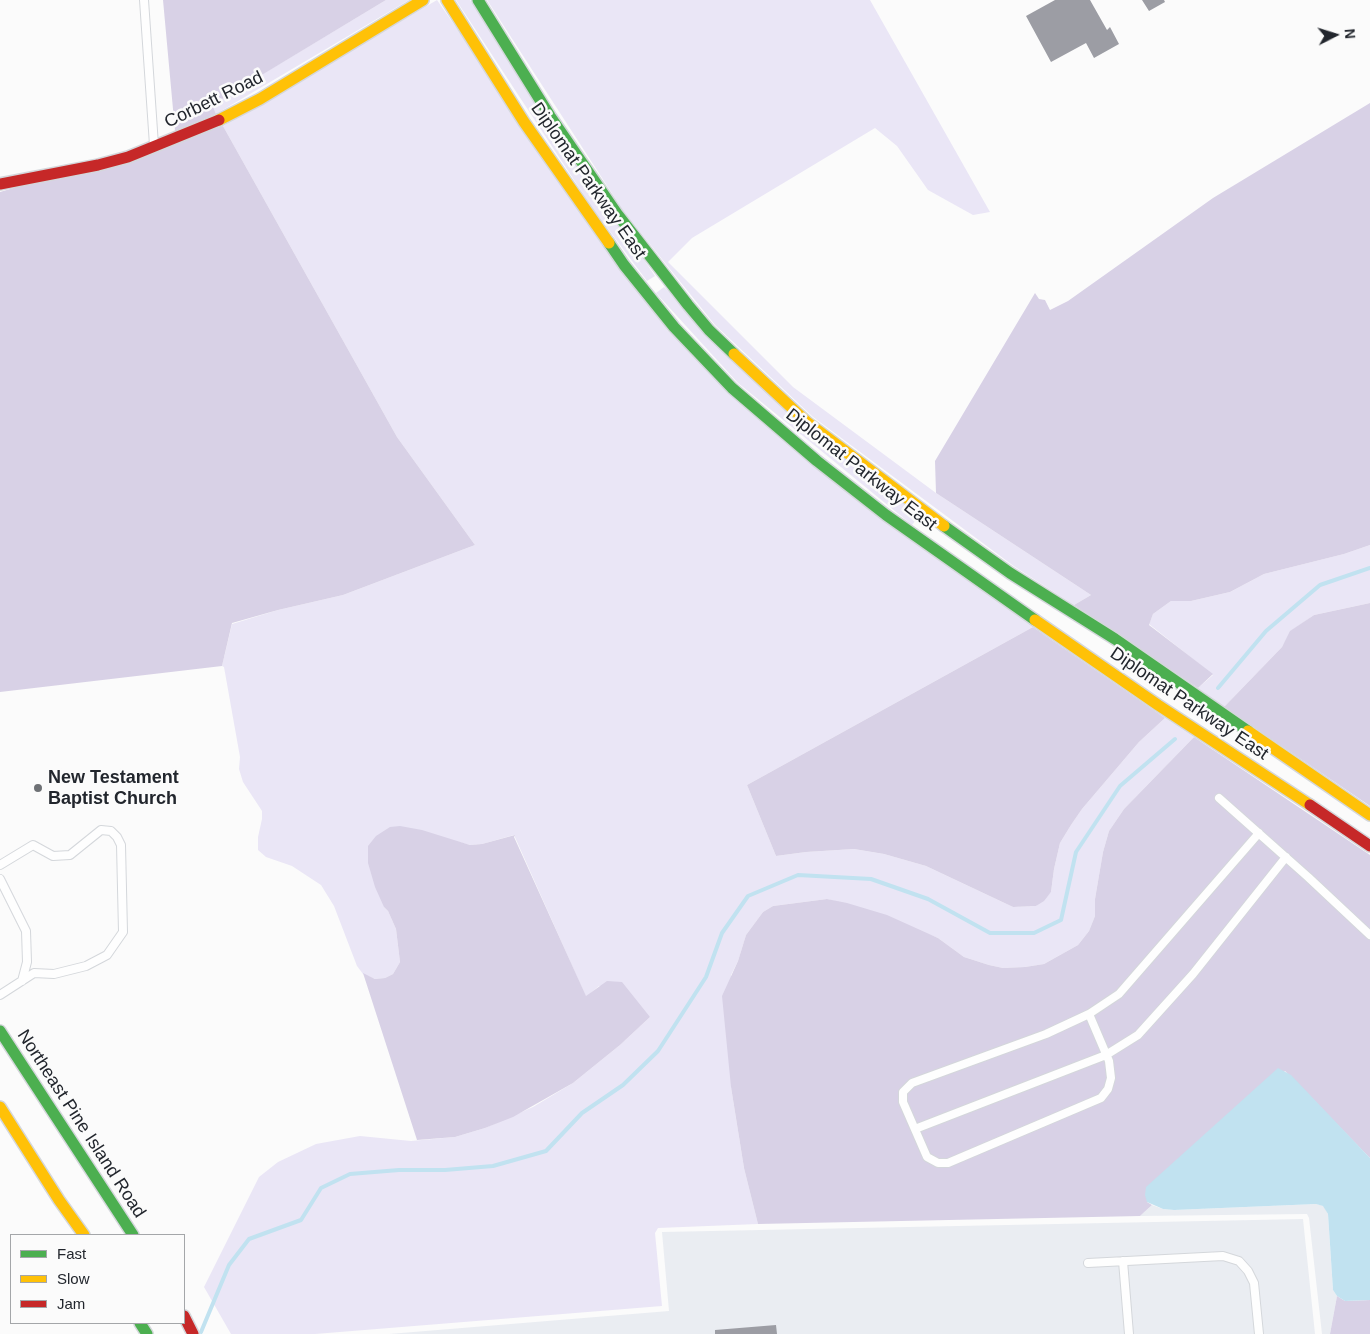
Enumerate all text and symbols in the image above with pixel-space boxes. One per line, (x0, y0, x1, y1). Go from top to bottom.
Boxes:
north arrow (1310, 10, 1360, 60)
text: N (1342, 28, 1358, 39)
street label: Corbett Road (161, 67, 267, 133)
street label: Diplomat Parkway East (526, 99, 650, 263)
street label: Diplomat Parkway East (781, 404, 941, 536)
street label: Diplomat Parkway East (1106, 643, 1272, 765)
place label: New Testament Baptist Church (48, 767, 179, 810)
marker: New Testament Baptist Church (32, 782, 44, 794)
street label: Northeast Pine Island Road (12, 1026, 150, 1222)
legend (10, 1234, 185, 1324)
text: Fast (57, 1245, 86, 1262)
text: Slow (57, 1270, 90, 1287)
text: Jam (57, 1295, 85, 1312)

